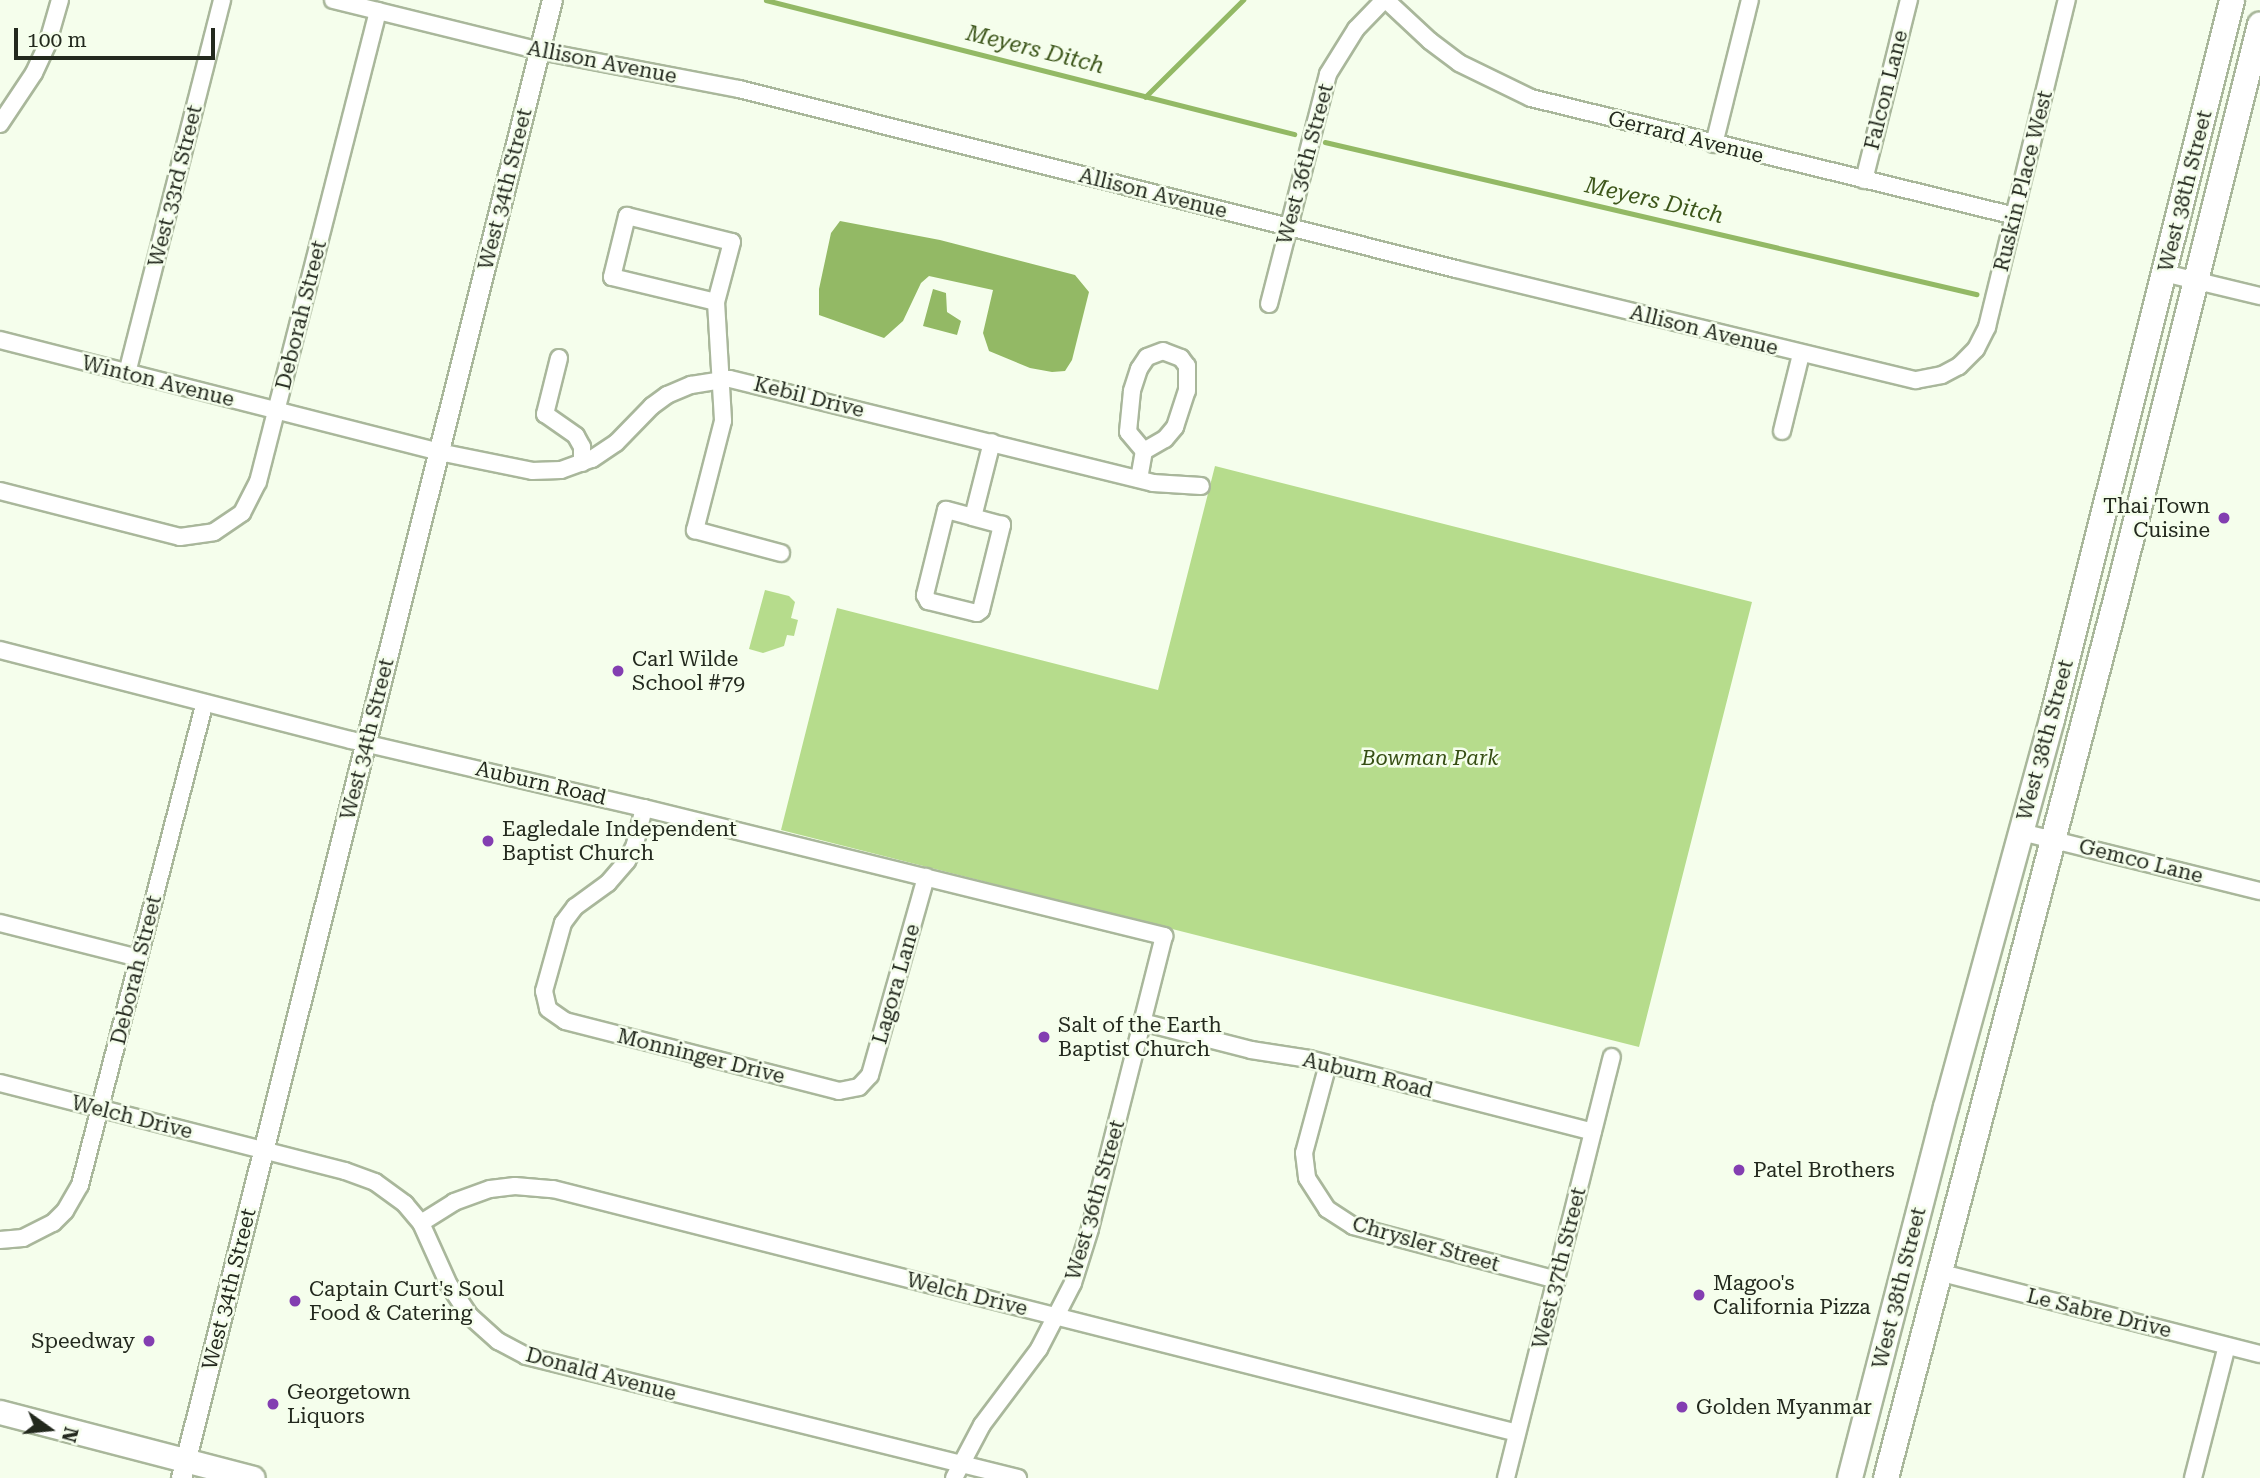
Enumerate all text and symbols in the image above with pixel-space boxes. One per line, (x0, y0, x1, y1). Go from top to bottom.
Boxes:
scale bar (18, 14, 219, 58)
water label: Meyers Ditch (963, 20, 1107, 80)
street label: Falcon Lane (1859, 27, 1913, 153)
text: 100 m (27, 28, 87, 52)
street label: Allison Avenue (525, 35, 679, 89)
street label: West 36th Street (1271, 81, 1339, 247)
street label: Ruskin Place West (1988, 88, 2058, 274)
street label: West 33rd Street (143, 102, 207, 270)
street label: West 34th Street (473, 106, 537, 272)
street label: Gerrard Avenue (1606, 106, 1766, 168)
street label: West 38th Street (2153, 108, 2217, 274)
street label: Allison Avenue (1076, 162, 1230, 224)
water label: Meyers Ditch (1582, 172, 1726, 230)
street label: Deborah Street (270, 238, 332, 392)
street label: Allison Avenue (1627, 299, 1781, 361)
street label: Winton Avenue (79, 350, 237, 412)
street label: Kebil Drive (751, 371, 867, 423)
place label: Thai Town Cuisine (2103, 493, 2210, 543)
marker: Thai Town Cuisine (2216, 510, 2232, 526)
place label: Carl Wilde School #79 (632, 646, 745, 696)
street label: West 34th Street (335, 656, 399, 822)
street label: West 38th Street (2011, 657, 2079, 823)
marker: Carl Wilde School #79 (610, 663, 626, 679)
park label: Bowman Park (1361, 745, 1499, 771)
street label: Auburn Road (473, 756, 609, 810)
place label: Eagledale Independent Baptist Church (502, 816, 737, 866)
marker: Eagledale Independent Baptist Church (480, 833, 496, 849)
street label: Gemco Lane (2076, 833, 2206, 889)
street label: Deborah Street (105, 893, 167, 1047)
street label: Lagora Lane (867, 921, 925, 1047)
place label: Salt of the Earth Baptist Church (1058, 1012, 1222, 1062)
street label: Monninger Drive (615, 1023, 787, 1089)
marker: Salt of the Earth Baptist Church (1036, 1029, 1052, 1045)
street label: Auburn Road (1300, 1047, 1436, 1103)
street label: Welch Drive (69, 1090, 195, 1144)
street label: West 36th Street (1060, 1117, 1130, 1283)
place label: Patel Brothers (1753, 1157, 1895, 1183)
marker: Patel Brothers (1731, 1162, 1747, 1178)
street label: West 37th Street (1527, 1185, 1591, 1351)
street label: West 38th Street (1867, 1205, 1931, 1371)
street label: West 34th Street (197, 1206, 261, 1372)
street label: Chrysler Street (1349, 1211, 1503, 1277)
street label: Welch Drive (904, 1267, 1030, 1321)
place label: Magoo's California Pizza (1713, 1270, 1871, 1320)
place label: Captain Curt's Soul Food & Catering (309, 1276, 504, 1326)
street label: Le Sabre Drive (2024, 1283, 2174, 1343)
marker: Magoo's California Pizza (1691, 1287, 1707, 1303)
marker: Captain Curt's Soul Food & Catering (287, 1293, 303, 1309)
place label: Speedway (31, 1328, 135, 1354)
marker: Speedway (141, 1333, 157, 1349)
street label: Donald Avenue (523, 1342, 679, 1406)
place label: Georgetown Liquors (287, 1379, 411, 1429)
north arrow (14, 1394, 84, 1464)
place label: Golden Myanmar (1696, 1394, 1872, 1420)
marker: Georgetown Liquors (265, 1396, 281, 1412)
marker: Golden Myanmar (1674, 1399, 1690, 1415)
text: N (57, 1425, 83, 1445)

